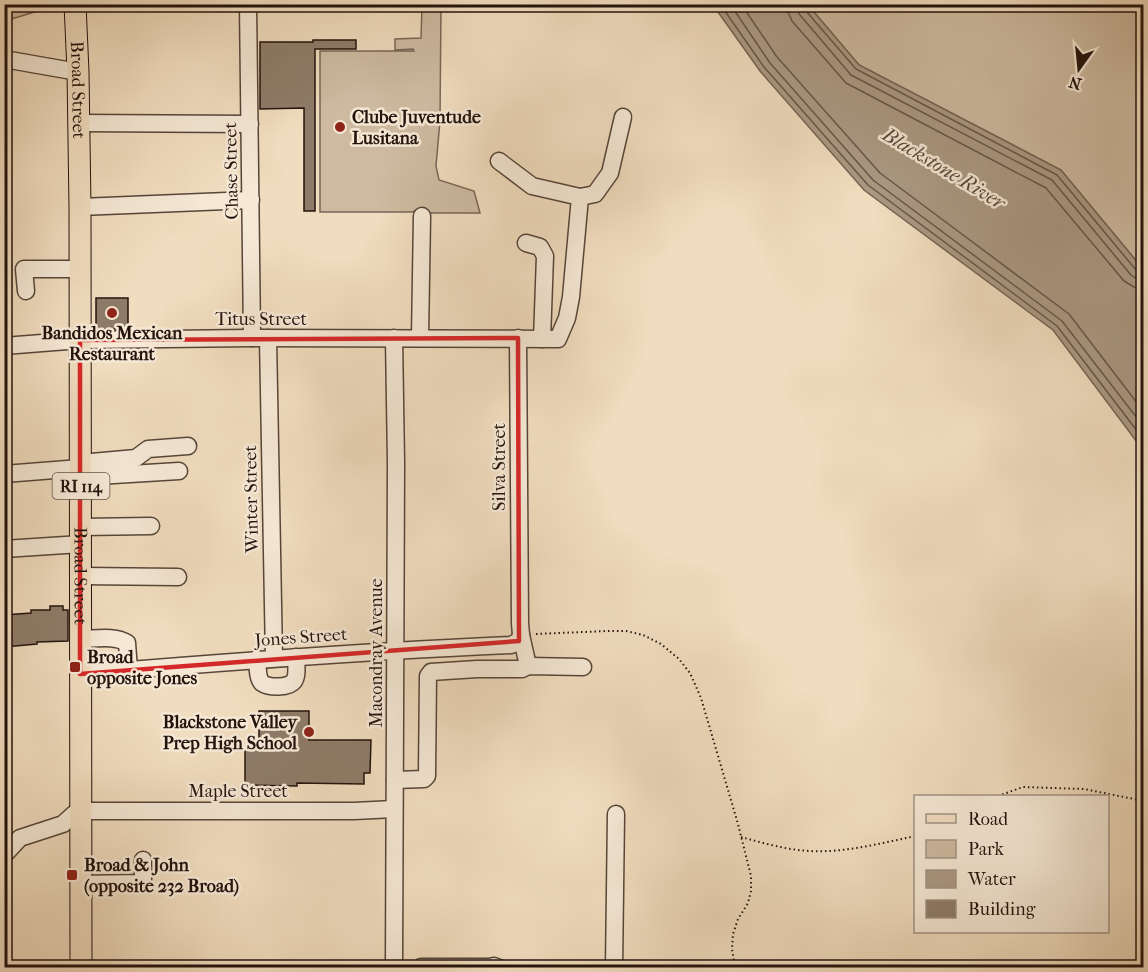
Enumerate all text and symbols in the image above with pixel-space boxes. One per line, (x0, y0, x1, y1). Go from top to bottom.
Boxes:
north arrow (1049, 39, 1109, 99)
street label: Broad Street (66, 41, 89, 140)
text: N (1066, 72, 1084, 94)
place label: Clube Juventude Lusitana (352, 107, 481, 149)
marker: Clube Juventude Lusitana (333, 120, 347, 134)
street label: Chase Street (220, 122, 243, 220)
water label: Blackstone River (877, 122, 1011, 215)
marker: Bandidos Mexican Restaurant (105, 306, 119, 320)
street label: Titus Street (215, 309, 307, 330)
place label: Bandidos Mexican Restaurant (41, 323, 183, 365)
street label: Silva Street (489, 423, 510, 511)
street label: Winter Street (240, 444, 263, 554)
road number: RI 114 (52, 473, 110, 499)
street label: Broad Street (69, 527, 91, 625)
street label: Macondray Avenue (366, 578, 387, 728)
street label: Jones Street (252, 624, 349, 651)
place label: Broad opposite Jones (87, 647, 198, 689)
marker: Broad opposite Jones (68, 660, 82, 674)
place label: Blackstone Valley Prep High School (163, 712, 298, 754)
marker: Blackstone Valley Prep High School (302, 725, 316, 739)
street label: Maple Street (188, 781, 288, 802)
legend (914, 795, 1109, 933)
text: Road (968, 809, 1008, 830)
text: Park (968, 839, 1005, 860)
place label: Broad & John (opposite 232 Broad) (84, 855, 239, 897)
marker: Broad & John (opposite 232 Broad) (65, 868, 79, 882)
text: Water (967, 869, 1016, 890)
text: Building (968, 899, 1036, 920)

